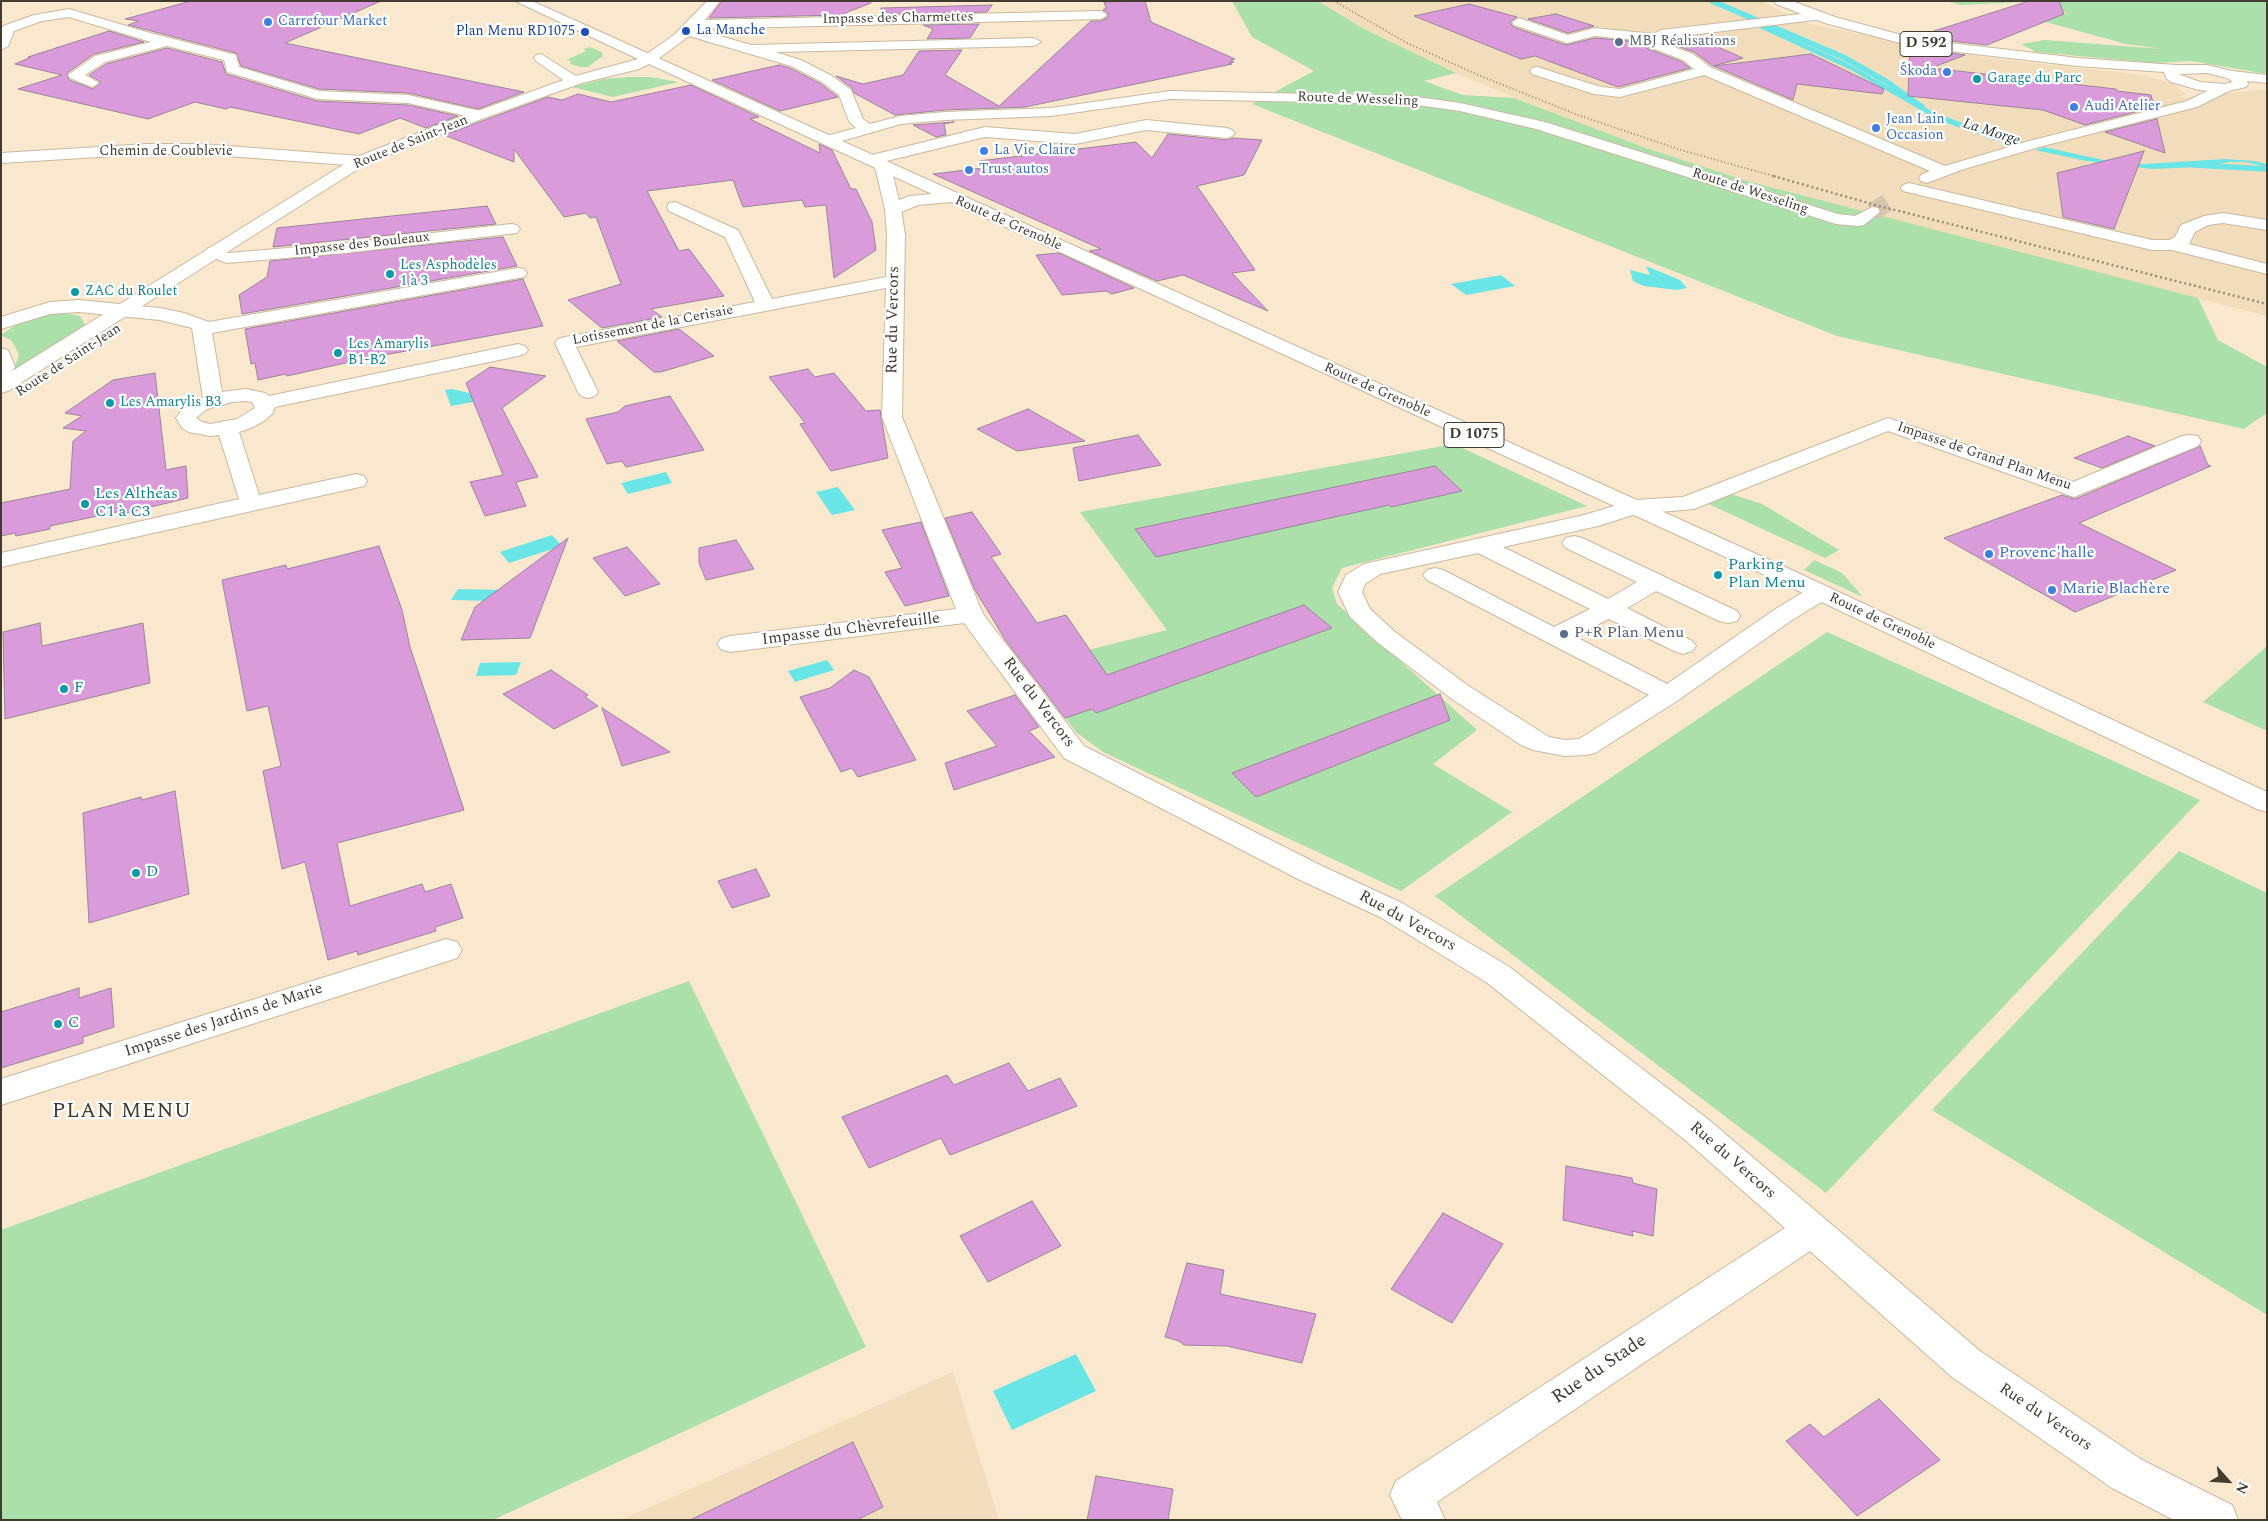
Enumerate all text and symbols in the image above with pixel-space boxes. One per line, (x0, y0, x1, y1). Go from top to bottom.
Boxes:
street label: Impasse des Charmettes (822, 9, 974, 29)
place label: Carrefour Market (278, 14, 387, 30)
marker: Carrefour Market (262, 16, 274, 28)
place label: La Manche (696, 23, 765, 39)
place label: Plan Menu RD1075 (456, 24, 575, 40)
marker: La Manche (680, 25, 692, 37)
marker: Plan Menu RD1075 (579, 26, 591, 38)
road number: D 592 (1900, 32, 1952, 56)
place label: MBJ Réalisations (1629, 34, 1736, 50)
marker: MBJ Réalisations (1613, 36, 1625, 48)
place label: Škoda (1900, 64, 1937, 80)
marker: Škoda (1941, 66, 1953, 78)
place label: Garage du Parc (1987, 71, 2082, 87)
marker: Garage du Parc (1971, 73, 1983, 85)
street label: Route de Wesseling (1297, 89, 1419, 111)
place label: Audi Atelier (2084, 99, 2160, 115)
marker: Audi Atelier (2068, 101, 2080, 113)
street label: Route de Saint-Jean (351, 112, 471, 174)
place label: Jean Lain Occasion (1886, 112, 1945, 144)
water label: La Morge (1960, 115, 2022, 151)
marker: Jean Lain Occasion (1870, 122, 1882, 134)
place label: La Vie Claire (994, 143, 1076, 159)
street label: Chemin de Coublevie (99, 144, 233, 160)
marker: La Vie Claire (978, 145, 990, 157)
place label: Trust autos (979, 162, 1049, 178)
marker: Trust autos (963, 164, 975, 176)
street label: Route de Wesseling (1690, 165, 1810, 219)
street label: Route de Grenoble (952, 193, 1064, 255)
street label: Impasse des Bouleaux (293, 230, 431, 260)
place label: Les Asphodèles 1 à 3 (400, 258, 497, 290)
street label: Rue du Vercors (883, 266, 905, 374)
marker: Les Asphodèles 1 à 3 (384, 268, 396, 280)
place label: ZAC du Roulet (85, 284, 177, 300)
marker: ZAC du Roulet (69, 286, 81, 298)
street label: Lotissement de la Cerisaie (571, 302, 735, 350)
street label: Route de Saint-Jean (13, 321, 125, 401)
place label: Les Amarylis B1-B2 (348, 337, 429, 370)
marker: Les Amarylis B1-B2 (332, 347, 344, 359)
street label: Route de Grenoble (1321, 360, 1433, 422)
place label: Les Amarylis B3 (120, 395, 221, 411)
marker: Les Amarylis B3 (104, 397, 116, 409)
street label: Impasse de Grand Plan Menu (1895, 419, 2073, 495)
road number: D 1075 (1444, 422, 1504, 448)
place label: Les Althéas C1 à C3 (95, 485, 178, 523)
marker: Les Althéas C1 à C3 (79, 498, 91, 510)
place label: Provenc'halle (1999, 544, 2095, 564)
marker: Provenc'halle (1983, 548, 1995, 560)
place label: Parking Plan Menu (1728, 556, 1805, 594)
marker: Parking Plan Menu (1712, 569, 1724, 581)
place label: Marie Blachère (2062, 580, 2170, 600)
marker: Marie Blachère (2046, 584, 2058, 596)
street label: Route de Grenoble (1826, 590, 1938, 654)
street label: Impasse du Chèvrefeuille (761, 610, 941, 650)
place label: P+R Plan Menu (1574, 624, 1684, 644)
marker: P+R Plan Menu (1558, 628, 1570, 640)
street label: Rue du Vercors (998, 654, 1078, 752)
place label: F (74, 679, 84, 699)
marker: F (58, 683, 70, 695)
place label: D (146, 863, 158, 883)
marker: D (130, 867, 142, 879)
street label: Rue du Vercors (1355, 887, 1459, 957)
street label: Impasse des Jardins de Marie (123, 980, 325, 1062)
place label: C (68, 1014, 80, 1034)
marker: C (52, 1018, 64, 1030)
district label: PLAN MENU (51, 1100, 193, 1126)
street label: Rue du Vercors (1685, 1118, 1779, 1204)
street label: Rue du Stade (1548, 1330, 1652, 1410)
street label: Rue du Vercors (1995, 1380, 2095, 1456)
north arrow (2203, 1456, 2253, 1506)
text: N (2230, 1478, 2254, 1498)

